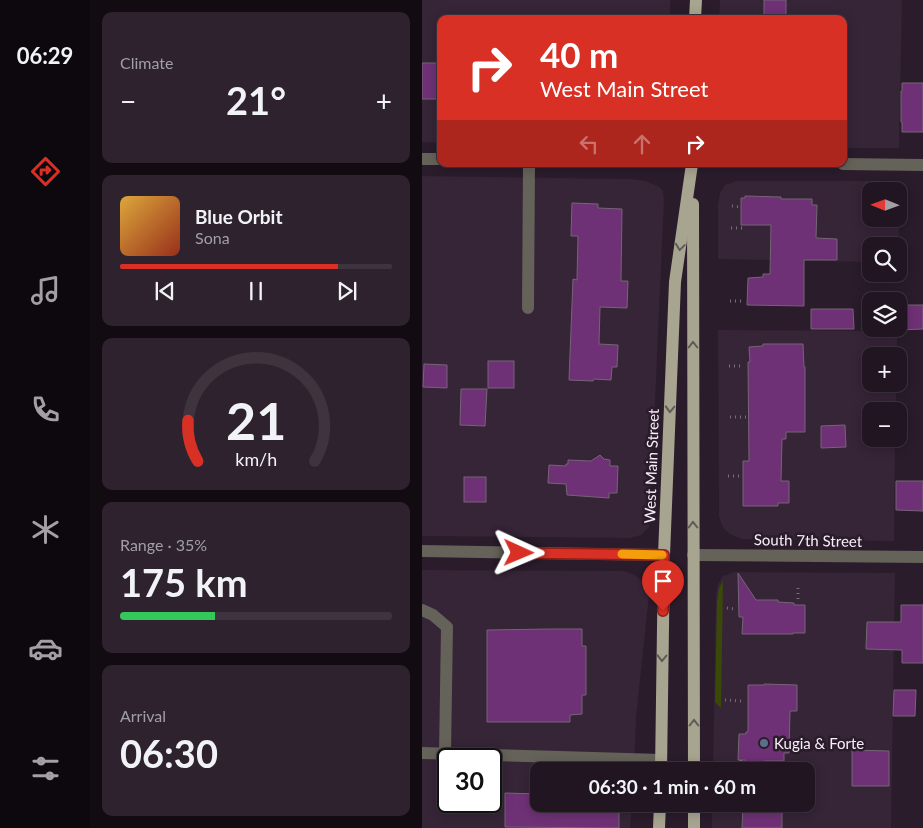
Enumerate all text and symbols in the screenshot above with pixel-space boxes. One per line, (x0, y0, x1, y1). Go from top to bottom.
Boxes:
text: 40 m (540, 33, 618, 75)
icon: right (457, 35, 522, 100)
text: 06:29 (17, 42, 73, 69)
text: Climate (120, 53, 173, 72)
text: West Main Street (540, 75, 708, 102)
text: 21° (226, 77, 286, 123)
text: − (120, 84, 136, 118)
text: + (376, 84, 392, 118)
icon: left (575, 130, 603, 158)
icon: ahead (628, 130, 656, 158)
icon: right (681, 130, 709, 158)
icon: directions (28, 154, 63, 189)
north arrow (862, 182, 907, 228)
map controls (862, 182, 907, 447)
text: Blue Orbit (195, 205, 283, 228)
text: Sona (195, 228, 230, 247)
button: search (862, 237, 907, 282)
one-way arrow (675, 243, 686, 251)
icon: music (28, 273, 63, 308)
icon: previous (151, 277, 179, 305)
icon: pause (242, 277, 270, 305)
icon: next (333, 277, 361, 305)
button: layers (862, 292, 907, 337)
one-way arrow (688, 341, 698, 348)
button: + (862, 347, 907, 392)
text: 21 (226, 389, 286, 451)
icon: phone (28, 392, 63, 427)
button: − (862, 402, 907, 447)
one-way arrow (664, 405, 675, 413)
street label: West Main Street (640, 408, 662, 524)
text: km/h (235, 448, 277, 470)
icon: climate (28, 512, 63, 547)
one-way arrow (688, 521, 698, 528)
position arrow (492, 526, 544, 578)
street label: South 7th Street (754, 530, 863, 550)
text: Range · 35% (120, 535, 207, 554)
text: 175 km (120, 559, 248, 605)
pin (642, 560, 684, 611)
icon: arrive (649, 567, 677, 595)
icon: car (28, 631, 63, 666)
one-way arrow (657, 655, 667, 663)
text: Arrival (120, 706, 166, 725)
one-way arrow (689, 718, 699, 726)
text: 06:30 (120, 730, 218, 776)
place label: Kugia & Forte (774, 734, 864, 752)
marker: Kugia & Forte (758, 737, 770, 749)
speed limit sign: 30 (437, 748, 502, 813)
icon: filters (28, 751, 63, 786)
text: 06:30 · 1 min · 60 m (589, 775, 756, 798)

